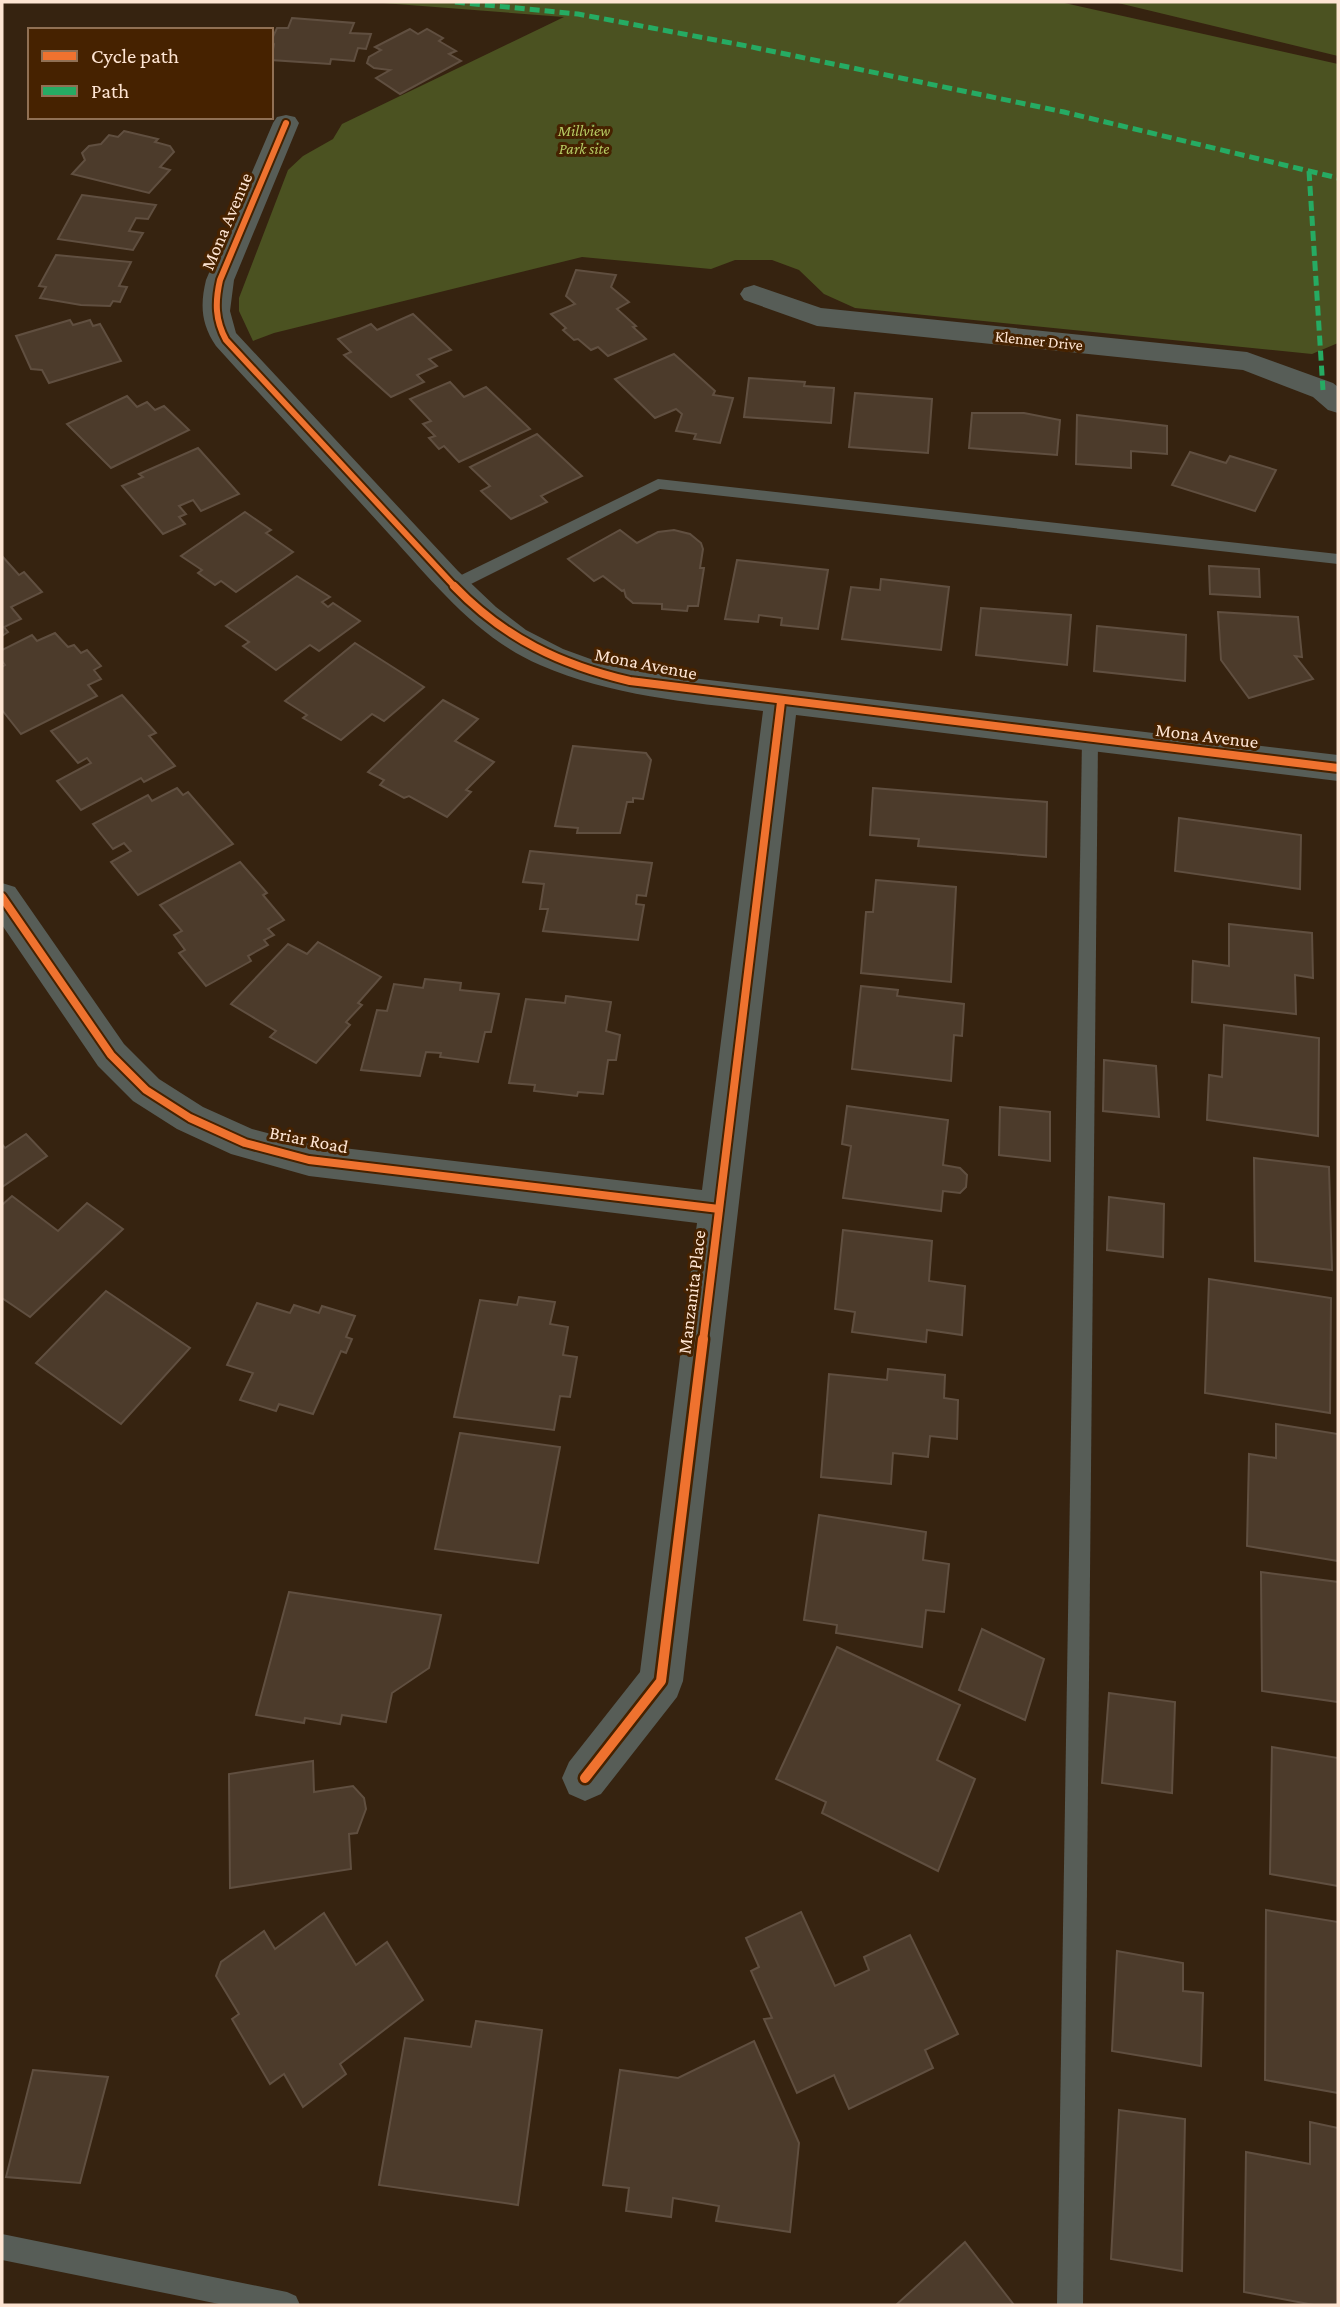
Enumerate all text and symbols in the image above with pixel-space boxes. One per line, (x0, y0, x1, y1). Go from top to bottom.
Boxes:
legend (28, 28, 273, 119)
text: Cycle path (91, 44, 179, 68)
text: Path (91, 79, 129, 103)
park label: Millview Park site (557, 122, 610, 157)
street label: Mona Avenue (197, 169, 256, 273)
street label: Klenner Drive (994, 327, 1084, 354)
street label: Mona Avenue (593, 643, 699, 684)
street label: Mona Avenue (1154, 719, 1260, 752)
street label: Briar Road (268, 1122, 350, 1157)
street label: Manzanita Place (673, 1229, 710, 1355)

